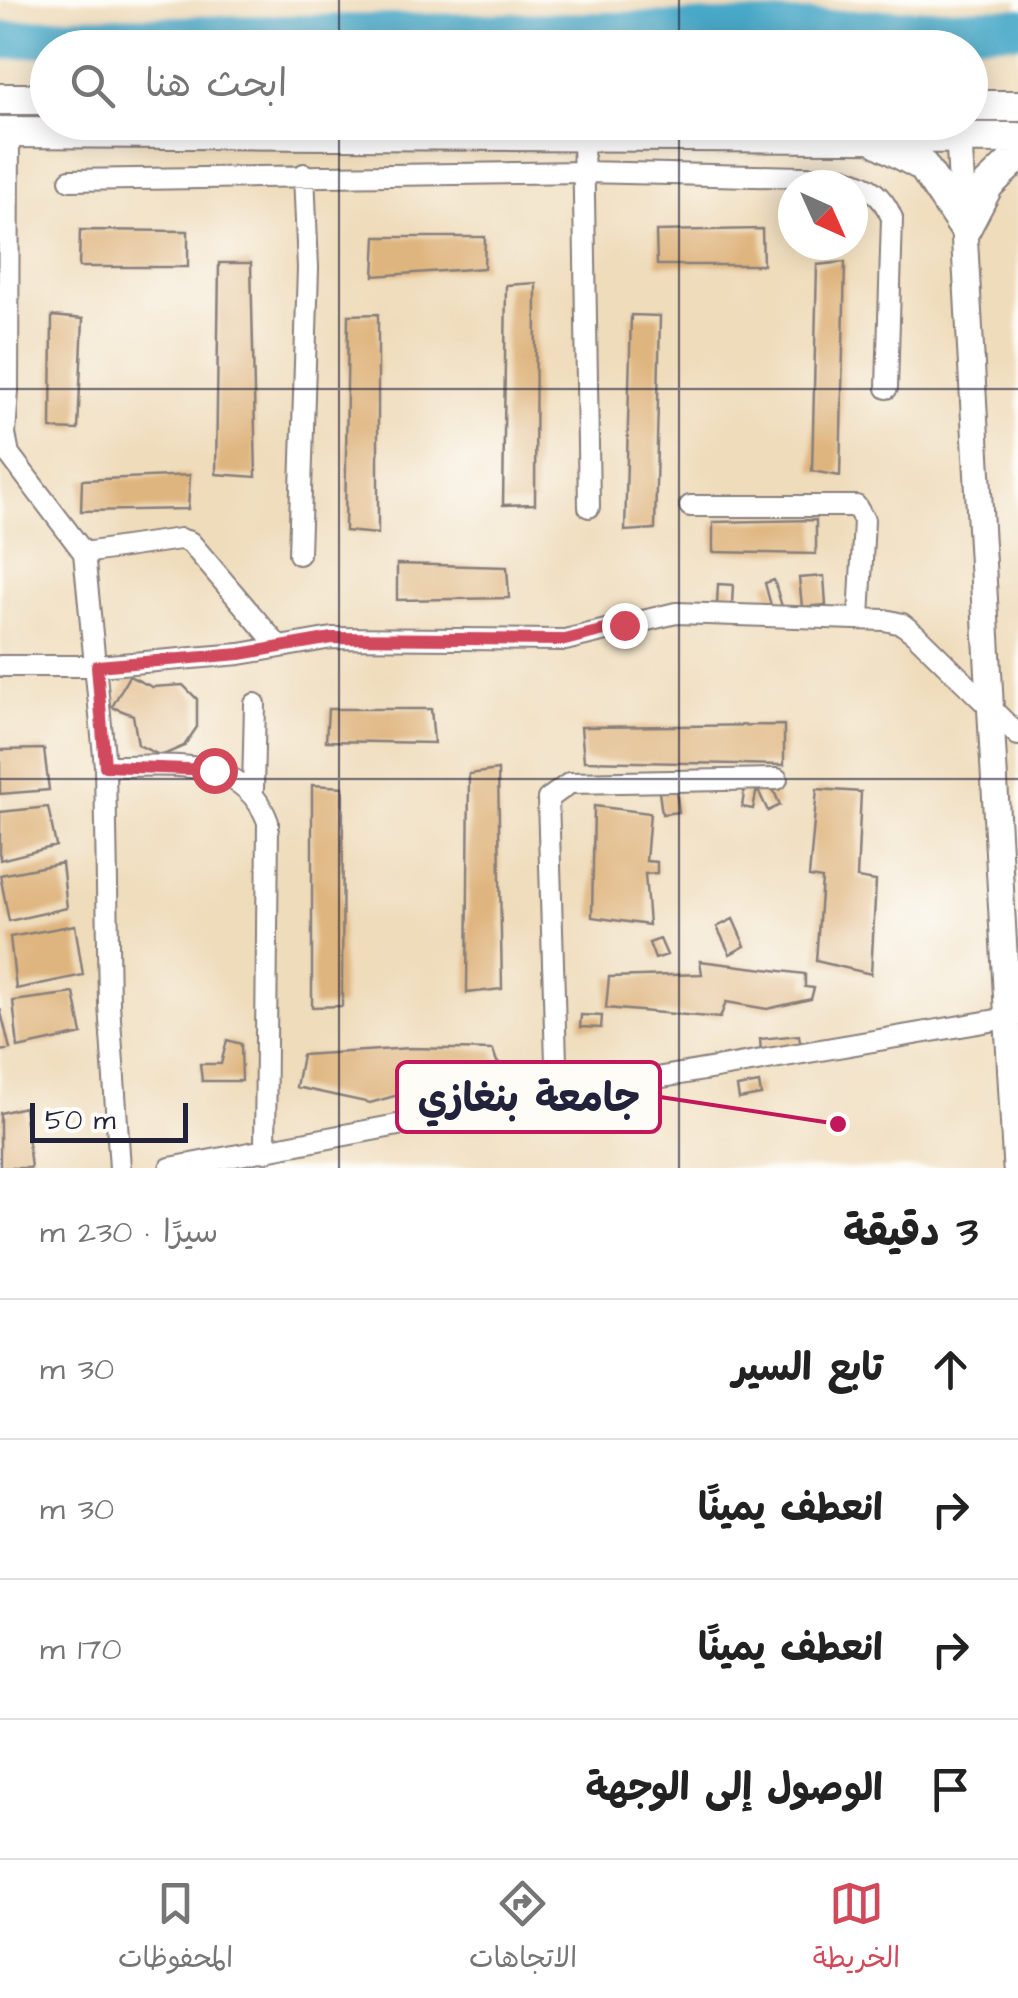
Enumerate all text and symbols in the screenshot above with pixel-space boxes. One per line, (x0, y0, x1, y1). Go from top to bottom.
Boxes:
search box (30, 30, 988, 140)
icon: search (65, 58, 120, 113)
text: ابحث هنا (145, 59, 287, 111)
north arrow (778, 170, 868, 260)
route end (602, 603, 648, 649)
route start (192, 748, 238, 794)
callout: جامعة بنغازي (397, 1062, 660, 1132)
text: جامعة بنغازي (418, 1072, 640, 1127)
scale bar (30, 1098, 188, 1142)
text: 50 m (45, 1101, 116, 1140)
text: 3 دقيقة (843, 1204, 978, 1262)
text: سيرًا · 230 m (40, 1210, 218, 1255)
icon: ahead (923, 1342, 978, 1397)
text: تابع السير (732, 1343, 883, 1395)
text: 30 m (40, 1347, 114, 1392)
icon: right (923, 1482, 978, 1537)
text: انعطف يمينًا (698, 1483, 883, 1535)
text: 30 m (40, 1487, 114, 1532)
icon: right (923, 1622, 978, 1677)
text: انعطف يمينًا (698, 1623, 883, 1675)
text: 170 m (40, 1627, 122, 1672)
icon: arrive (923, 1762, 978, 1817)
text: الوصول إلى الوجهة (585, 1763, 883, 1815)
tab: المحفوظات (118, 1876, 233, 1982)
tab: الاتجاهات (469, 1876, 577, 1982)
tab: الخريطة (813, 1876, 900, 1982)

